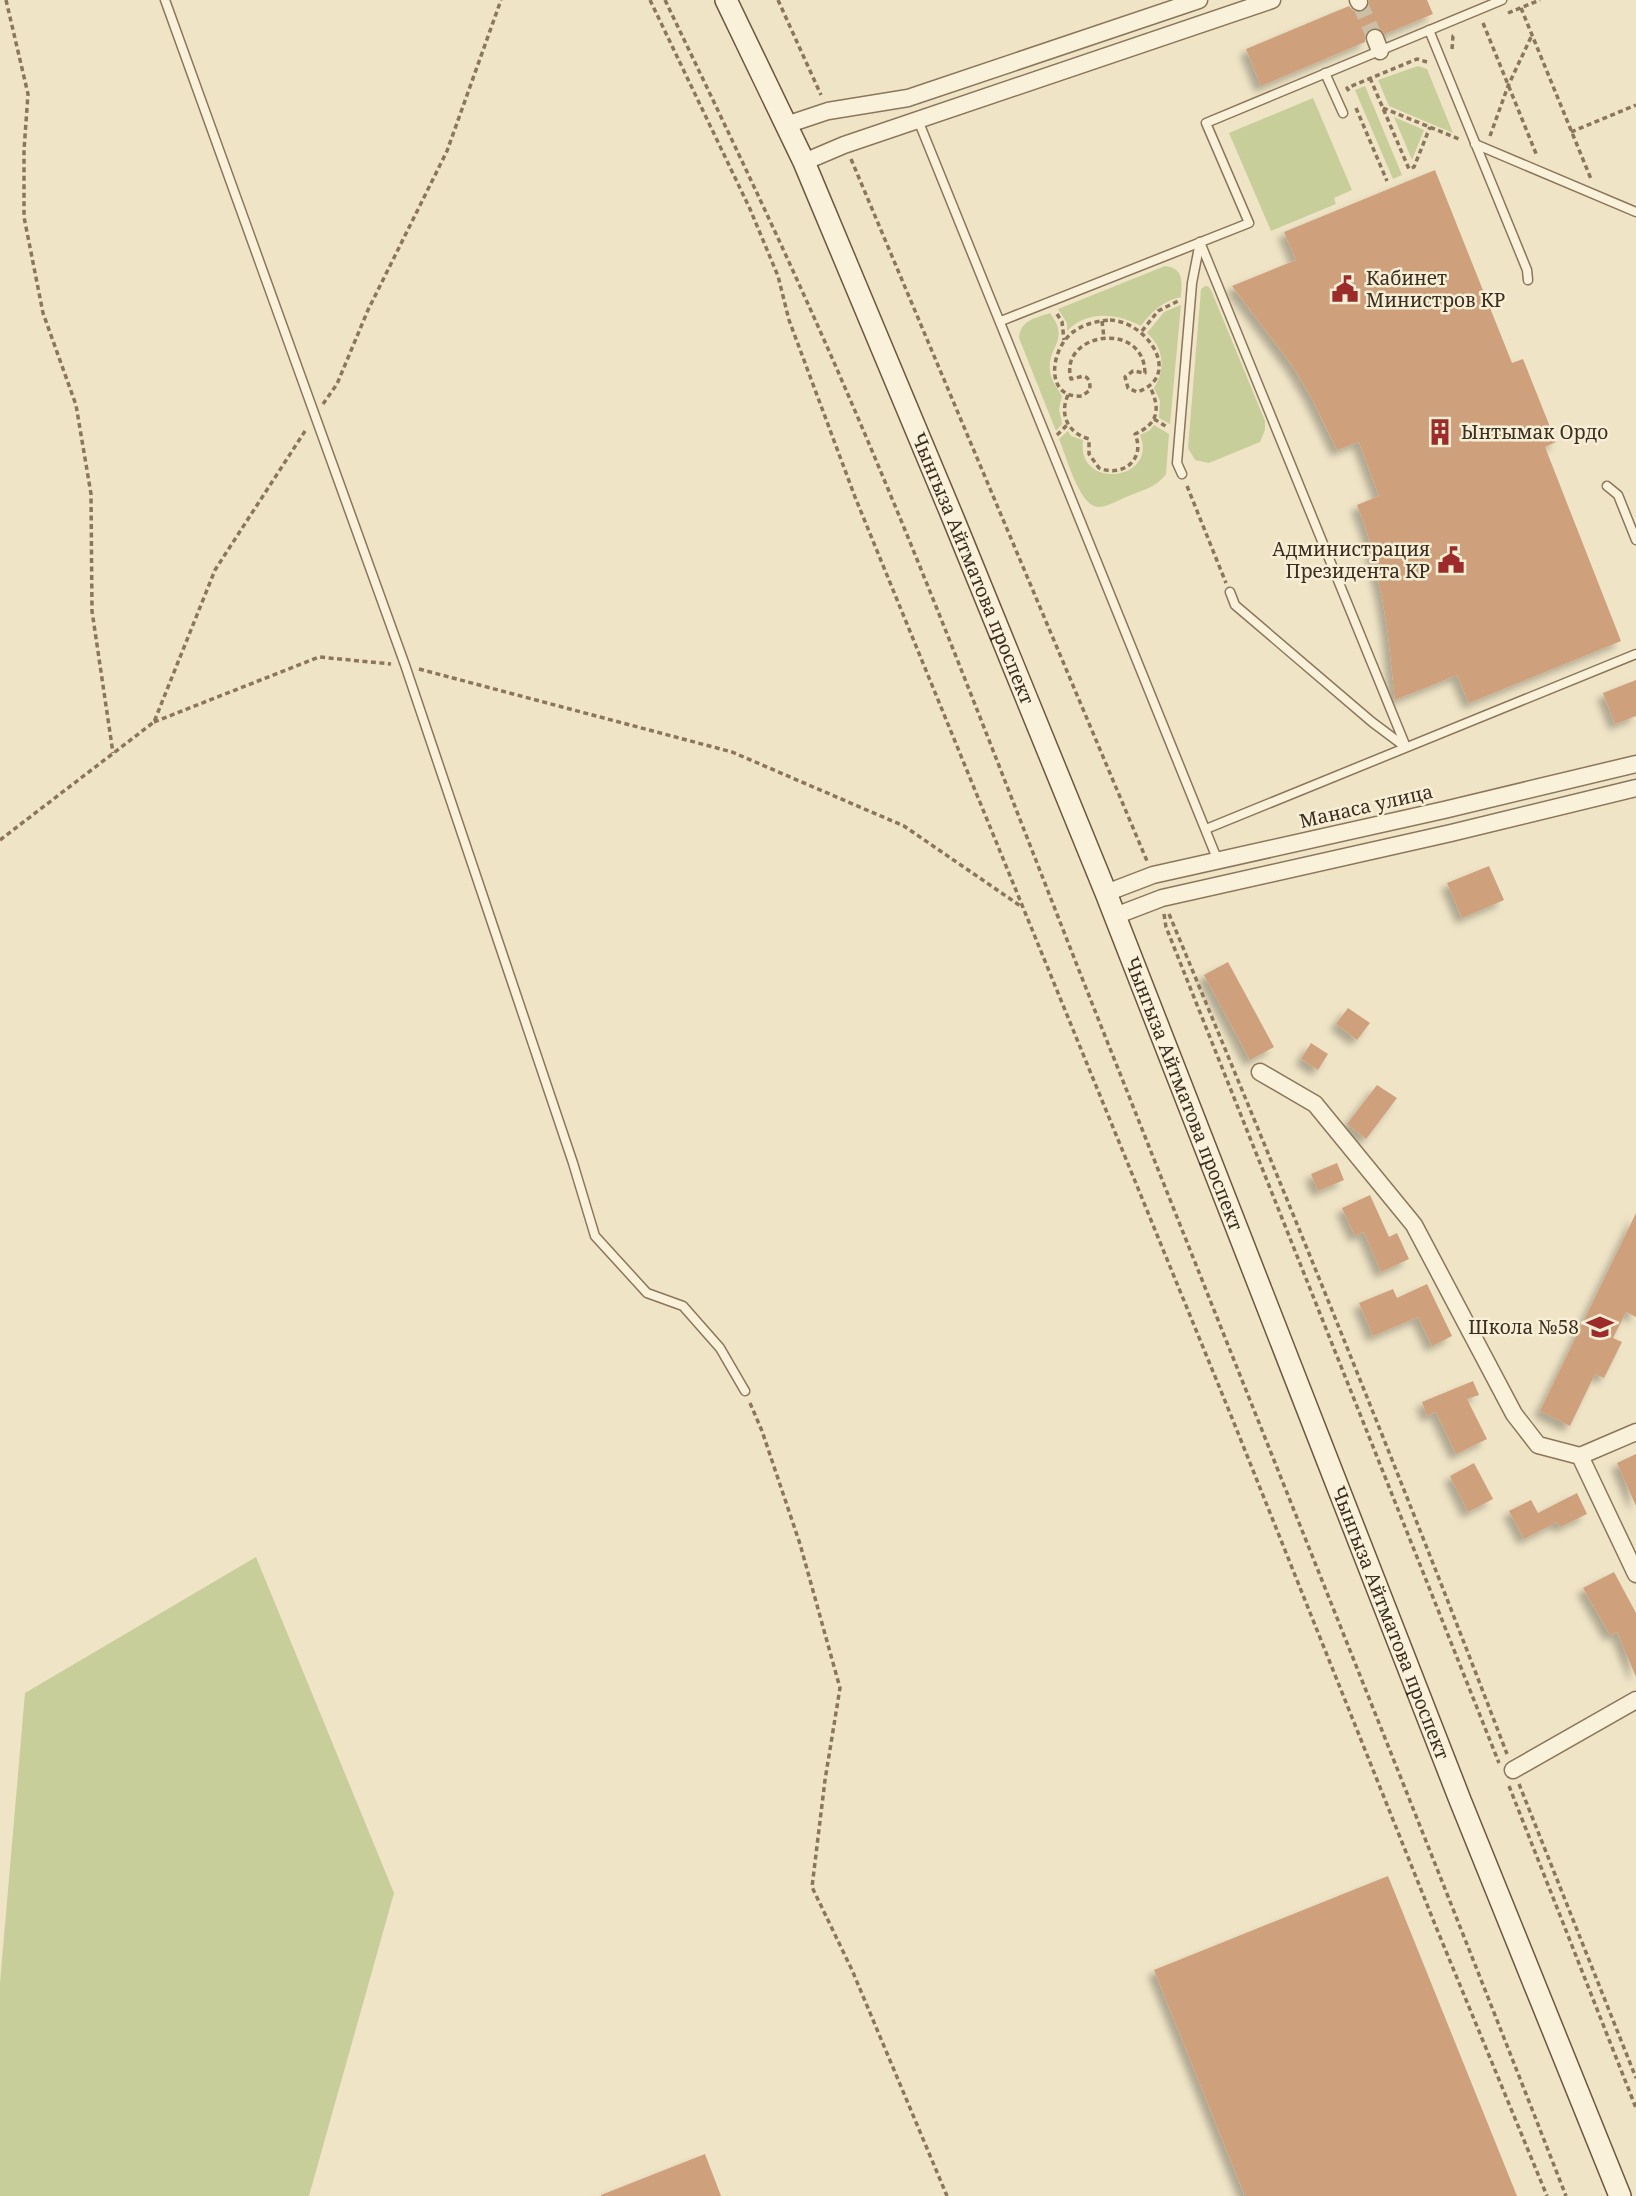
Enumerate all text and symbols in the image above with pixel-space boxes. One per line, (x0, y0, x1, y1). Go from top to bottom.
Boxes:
place label: Кабинет Министров КР (1366, 265, 1505, 313)
public building icon: Кабинет Министров КР (1330, 274, 1360, 304)
building icon: Ынтымак Ордо (1425, 417, 1455, 447)
place label: Ынтымак Ордо (1461, 419, 1608, 445)
street label: Чынгыза Айтматова проспект (906, 429, 1041, 708)
place label: Администрация Президента КР (1272, 536, 1430, 584)
public building icon: Администрация Президента КР (1436, 545, 1466, 575)
street label: Манаса улица (1297, 778, 1435, 834)
street label: Чынгыза Айтматова проспект (1119, 953, 1249, 1234)
school or university icon: Школа №58 (1585, 1312, 1615, 1342)
place label: Школа №58 (1468, 1314, 1579, 1340)
street label: Чынгыза Айтматова проспект (1326, 1482, 1456, 1763)

